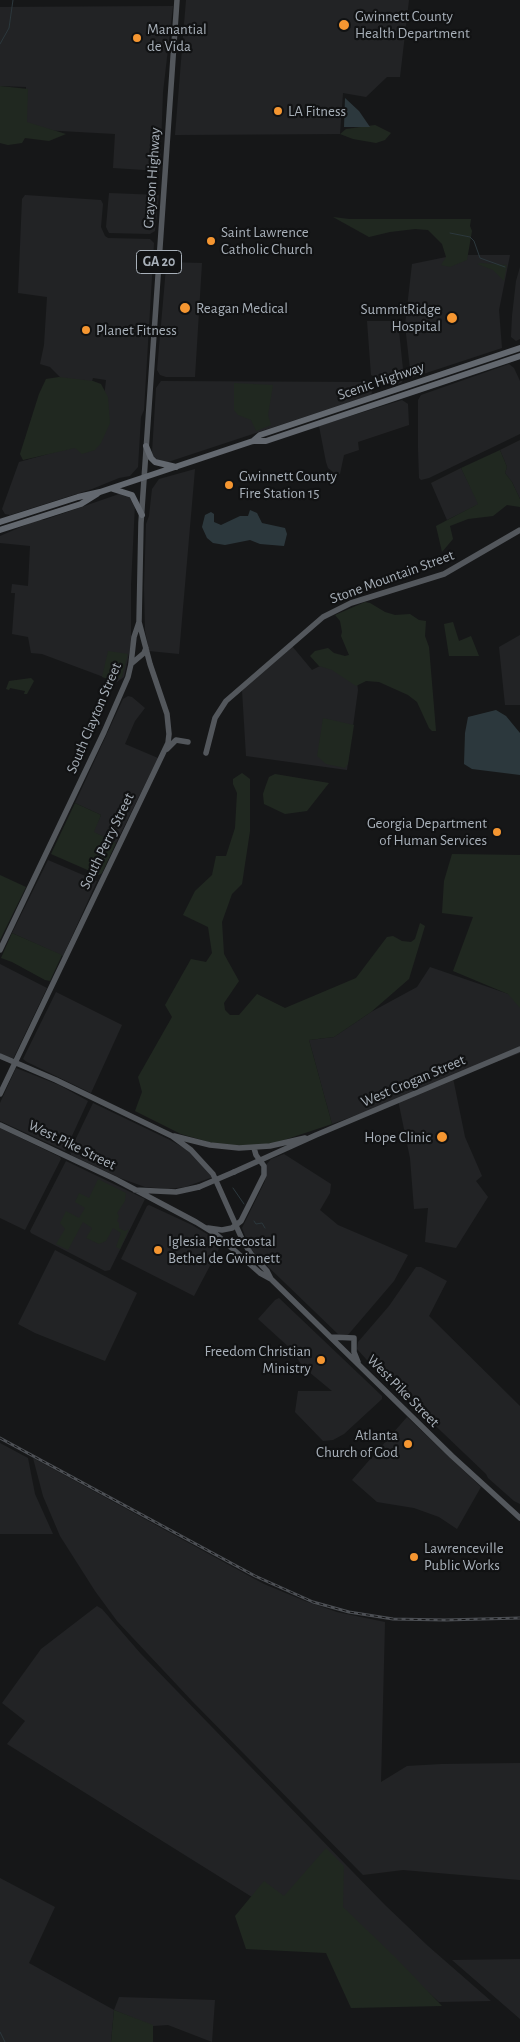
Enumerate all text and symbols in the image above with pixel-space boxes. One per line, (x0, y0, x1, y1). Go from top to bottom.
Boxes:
place label: Gwinnett County Health Department (355, 7, 470, 42)
marker: Gwinnett County Health Department (337, 18, 351, 32)
place label: Manantial de Vida (147, 20, 207, 55)
marker: Manantial de Vida (131, 32, 143, 44)
place label: LA Fitness (288, 102, 346, 120)
marker: LA Fitness (272, 105, 284, 117)
street label: Grayson Highway (139, 127, 165, 229)
place label: Saint Lawrence Catholic Church (221, 223, 313, 258)
marker: Saint Lawrence Catholic Church (205, 235, 217, 247)
road number: GA 20 (136, 250, 182, 274)
place label: Reagan Medical (196, 299, 288, 317)
place label: SummitRidge Hospital (361, 300, 441, 335)
marker: Reagan Medical (178, 301, 192, 315)
marker: SummitRidge Hospital (445, 311, 459, 325)
place label: Planet Fitness (96, 321, 177, 339)
marker: Planet Fitness (80, 324, 92, 336)
street label: Scenic Highway (335, 358, 427, 404)
place label: Gwinnett County Fire Station 15 (239, 467, 337, 502)
marker: Gwinnett County Fire Station 15 (223, 479, 235, 491)
street label: Stone Mountain Street (327, 546, 457, 608)
street label: South Clayton Street (63, 660, 125, 776)
street label: South Perry Street (76, 790, 138, 892)
place label: Georgia Department of Human Services (367, 814, 487, 849)
marker: Georgia Department of Human Services (491, 826, 503, 838)
street label: West Crogan Street (358, 1051, 468, 1111)
street label: West Pike Street (25, 1116, 119, 1174)
place label: Hope Clinic (364, 1128, 431, 1146)
marker: Hope Clinic (435, 1130, 449, 1144)
place label: Iglesia Pentecostal Bethel de Gwinnett (168, 1232, 280, 1267)
marker: Iglesia Pentecostal Bethel de Gwinnett (152, 1244, 164, 1256)
place label: Freedom Christian Ministry (205, 1342, 311, 1377)
street label: West Pike Street (363, 1351, 443, 1431)
marker: Freedom Christian Ministry (315, 1354, 327, 1366)
place label: Atlanta Church of God (316, 1426, 398, 1461)
marker: Atlanta Church of God (402, 1438, 414, 1450)
place label: Lawrenceville Public Works (424, 1539, 504, 1574)
marker: Lawrenceville Public Works (408, 1551, 420, 1563)

